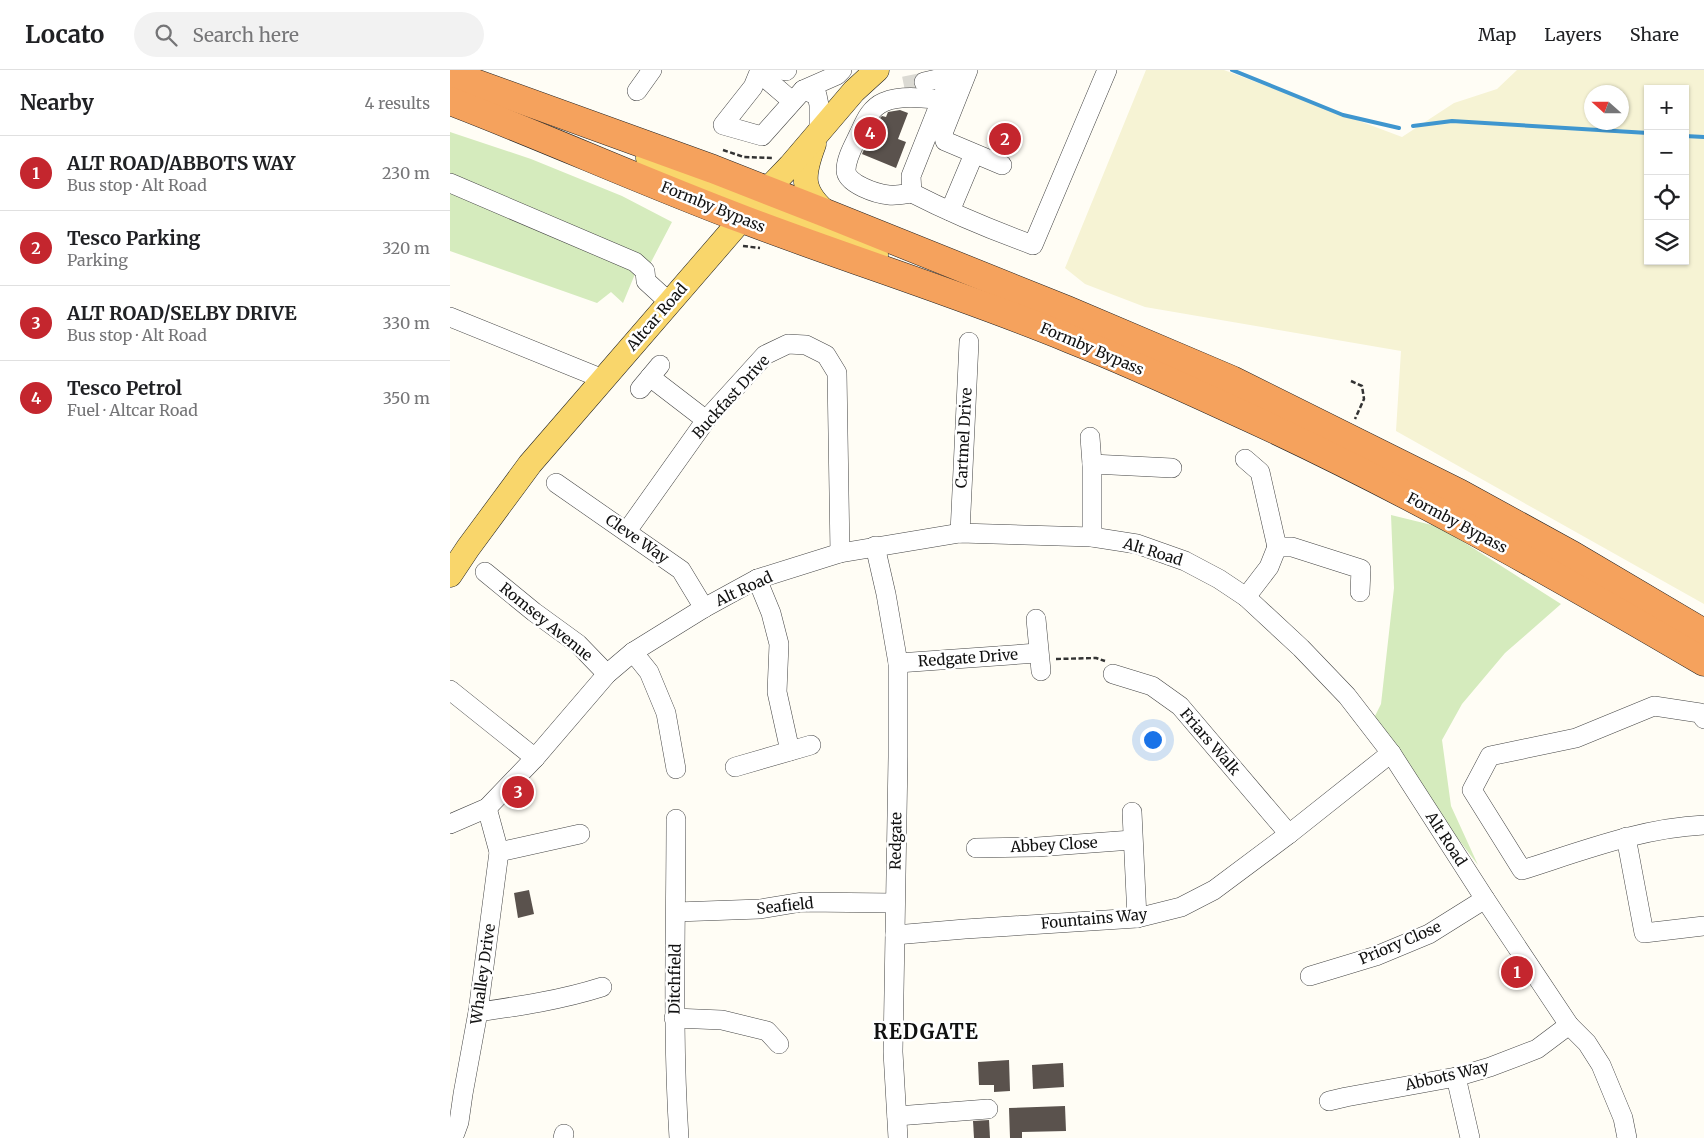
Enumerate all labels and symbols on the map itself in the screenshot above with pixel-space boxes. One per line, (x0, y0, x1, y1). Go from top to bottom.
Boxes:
north arrow (1584, 85, 1629, 130)
pin: 4 (854, 114, 886, 152)
pin: 2 (989, 120, 1021, 158)
street label: Formby Bypass (658, 177, 768, 236)
street label: Altcar Road (622, 279, 691, 355)
street label: Formby Bypass (1037, 318, 1147, 379)
street label: Buckfast Drive (688, 351, 773, 442)
street label: Cartmel Drive (951, 387, 976, 489)
street label: Formby Bypass (1404, 488, 1511, 557)
street label: Cleve Way (602, 510, 673, 567)
street label: Alt Road (1120, 533, 1185, 570)
street label: Alt Road (711, 567, 775, 610)
street label: Romsey Avenue (496, 578, 597, 665)
street label: Redgate Drive (917, 645, 1019, 670)
street label: Friars Walk (1176, 704, 1245, 779)
your location (1140, 727, 1166, 753)
pin: 3 (502, 773, 534, 811)
street label: Alt Road (1421, 807, 1471, 870)
street label: Redgate (885, 812, 906, 870)
street label: Abbey Close (1009, 833, 1098, 856)
street label: Seafield (756, 893, 814, 918)
street label: Fountains Way (1040, 904, 1148, 933)
street label: Priory Close (1356, 917, 1444, 968)
street label: Whalley Drive (466, 922, 499, 1027)
street label: Ditchfield (664, 943, 685, 1015)
pin: 1 (1501, 953, 1533, 991)
district label: REDGATE (873, 1019, 979, 1044)
street label: Abbots Way (1402, 1057, 1491, 1095)

